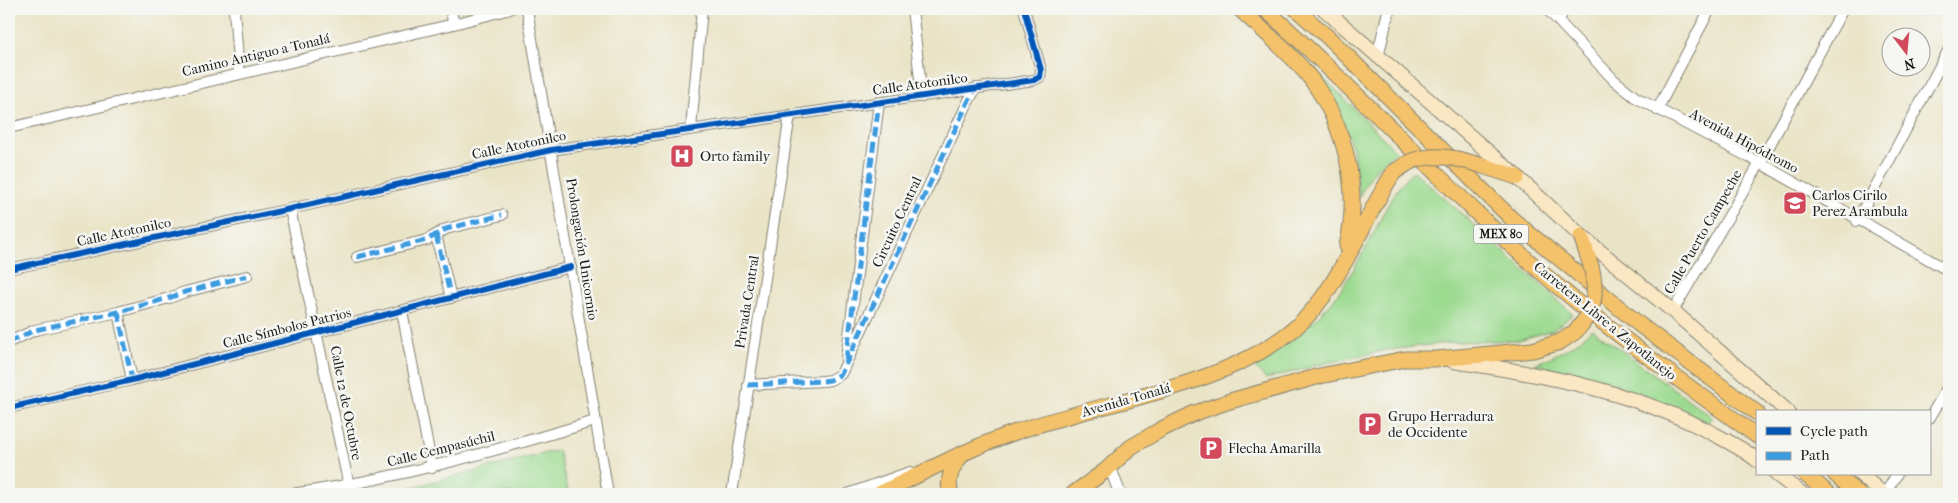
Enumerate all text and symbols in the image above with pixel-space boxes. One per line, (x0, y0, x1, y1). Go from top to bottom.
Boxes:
north arrow (1880, 28, 1930, 78)
street label: Camino Antiguo a Tonalá (180, 30, 332, 80)
text: N (1902, 54, 1917, 74)
street label: Calle Atotonilco (871, 69, 969, 99)
street label: Avenida Hipódromo (1686, 105, 1801, 177)
street label: Calle Atotonilco (470, 127, 568, 163)
hospital icon: Orto family (669, 143, 695, 169)
place label: Orto family (700, 148, 771, 165)
street label: Calle Puerto Campeche (1660, 167, 1746, 297)
street label: Circuito Central (869, 174, 926, 270)
street label: Prolongación Unicornio (562, 177, 602, 321)
place label: Carlos Cirilo Perez Arambula (1812, 187, 1908, 220)
school or university icon: Carlos Cirilo Perez Arambula (1782, 190, 1808, 216)
street label: Calle Atotonilco (75, 214, 173, 250)
road number: MEX 80 (1474, 224, 1528, 243)
street label: Privada Central (731, 254, 763, 350)
street label: Carretera Libre a Zapotlanejo (1530, 258, 1680, 384)
street label: Calle Símbolos Patrios (221, 304, 353, 352)
street label: Calle 12 de Octubre (327, 344, 365, 462)
street label: Avenida Tonalá (1079, 379, 1173, 421)
place label: Grupo Herradura de Occidente (1388, 408, 1494, 441)
legend (1756, 410, 1930, 476)
parking icon: Grupo Herradura de Occidente (1357, 411, 1383, 437)
text: Cycle path (1800, 422, 1868, 440)
street label: Calle Cempasúchil (385, 427, 497, 471)
parking icon: Flecha Amarilla (1198, 435, 1224, 461)
place label: Flecha Amarilla (1228, 440, 1322, 457)
text: Path (1800, 446, 1830, 464)

